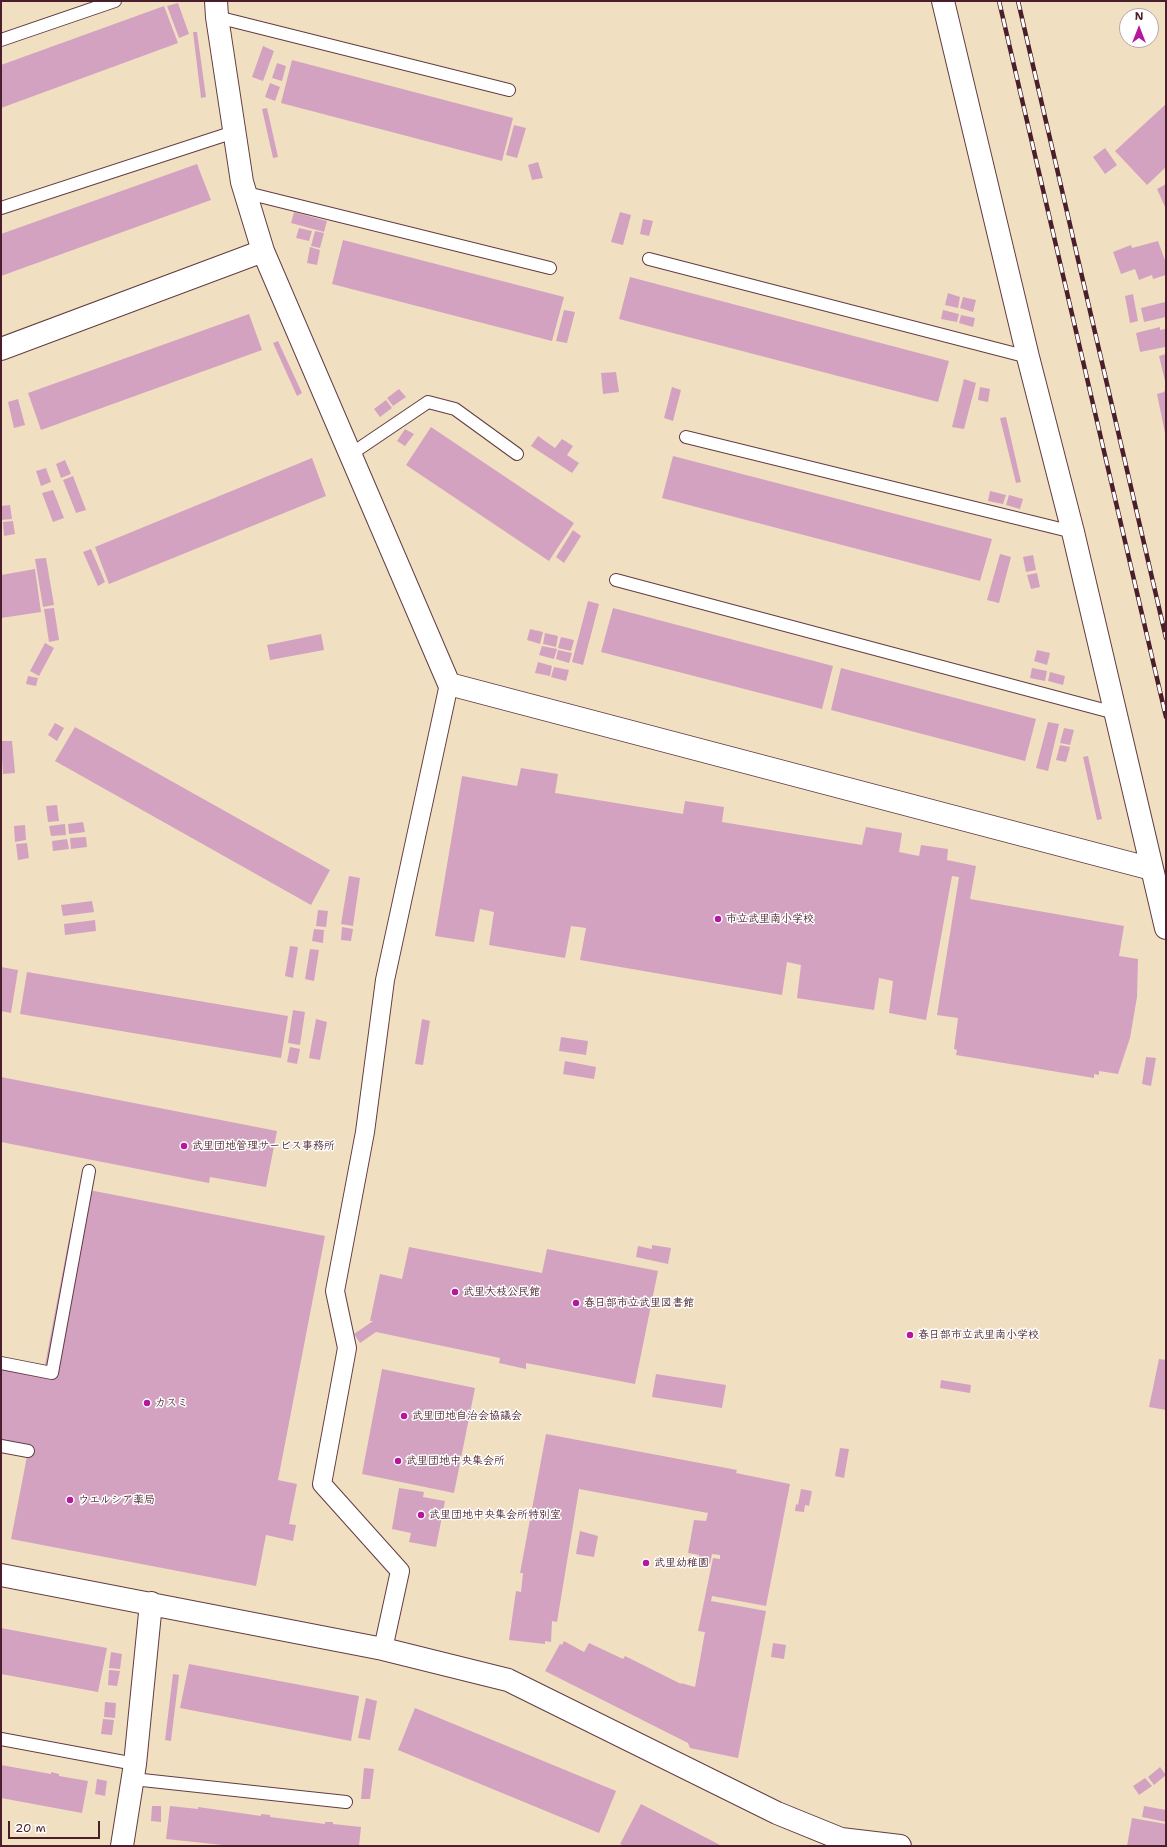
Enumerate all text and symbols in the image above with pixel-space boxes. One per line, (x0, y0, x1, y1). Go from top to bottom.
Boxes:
north arrow (1119, 8, 1159, 48)
text: N (1135, 9, 1143, 24)
place label: 市立武里南小学校 (726, 912, 814, 926)
marker: 市立武里南小学校 (713, 914, 723, 924)
place label: 武里団地管理サービス事務所 (192, 1139, 335, 1153)
marker: 武里団地管理サービス事務所 (179, 1141, 189, 1151)
place label: 武里大枝公民館 (463, 1285, 540, 1299)
marker: 武里大枝公民館 (450, 1287, 460, 1297)
place label: 春日部市立武里図書館 (584, 1296, 694, 1310)
marker: 春日部市立武里図書館 (571, 1298, 581, 1308)
place label: 春日部市立武里南小学校 (918, 1328, 1039, 1342)
marker: 春日部市立武里南小学校 (905, 1330, 915, 1340)
place label: カスミ (155, 1396, 188, 1410)
marker: カスミ (142, 1398, 152, 1408)
place label: 武里団地自治会協議会 (412, 1409, 522, 1423)
marker: 武里団地自治会協議会 (399, 1411, 409, 1421)
place label: 武里団地中央集会所 (406, 1454, 505, 1468)
marker: 武里団地中央集会所 (393, 1456, 403, 1466)
place label: ウエルシア薬局 (78, 1493, 155, 1507)
marker: ウエルシア薬局 (65, 1495, 75, 1505)
place label: 武里団地中央集会所特別室 (429, 1508, 561, 1522)
marker: 武里団地中央集会所特別室 (416, 1510, 426, 1520)
place label: 武里幼稚園 (654, 1556, 709, 1570)
marker: 武里幼稚園 (641, 1558, 651, 1568)
scale bar (10, 1813, 102, 1839)
text: 20 m (15, 1820, 46, 1836)

